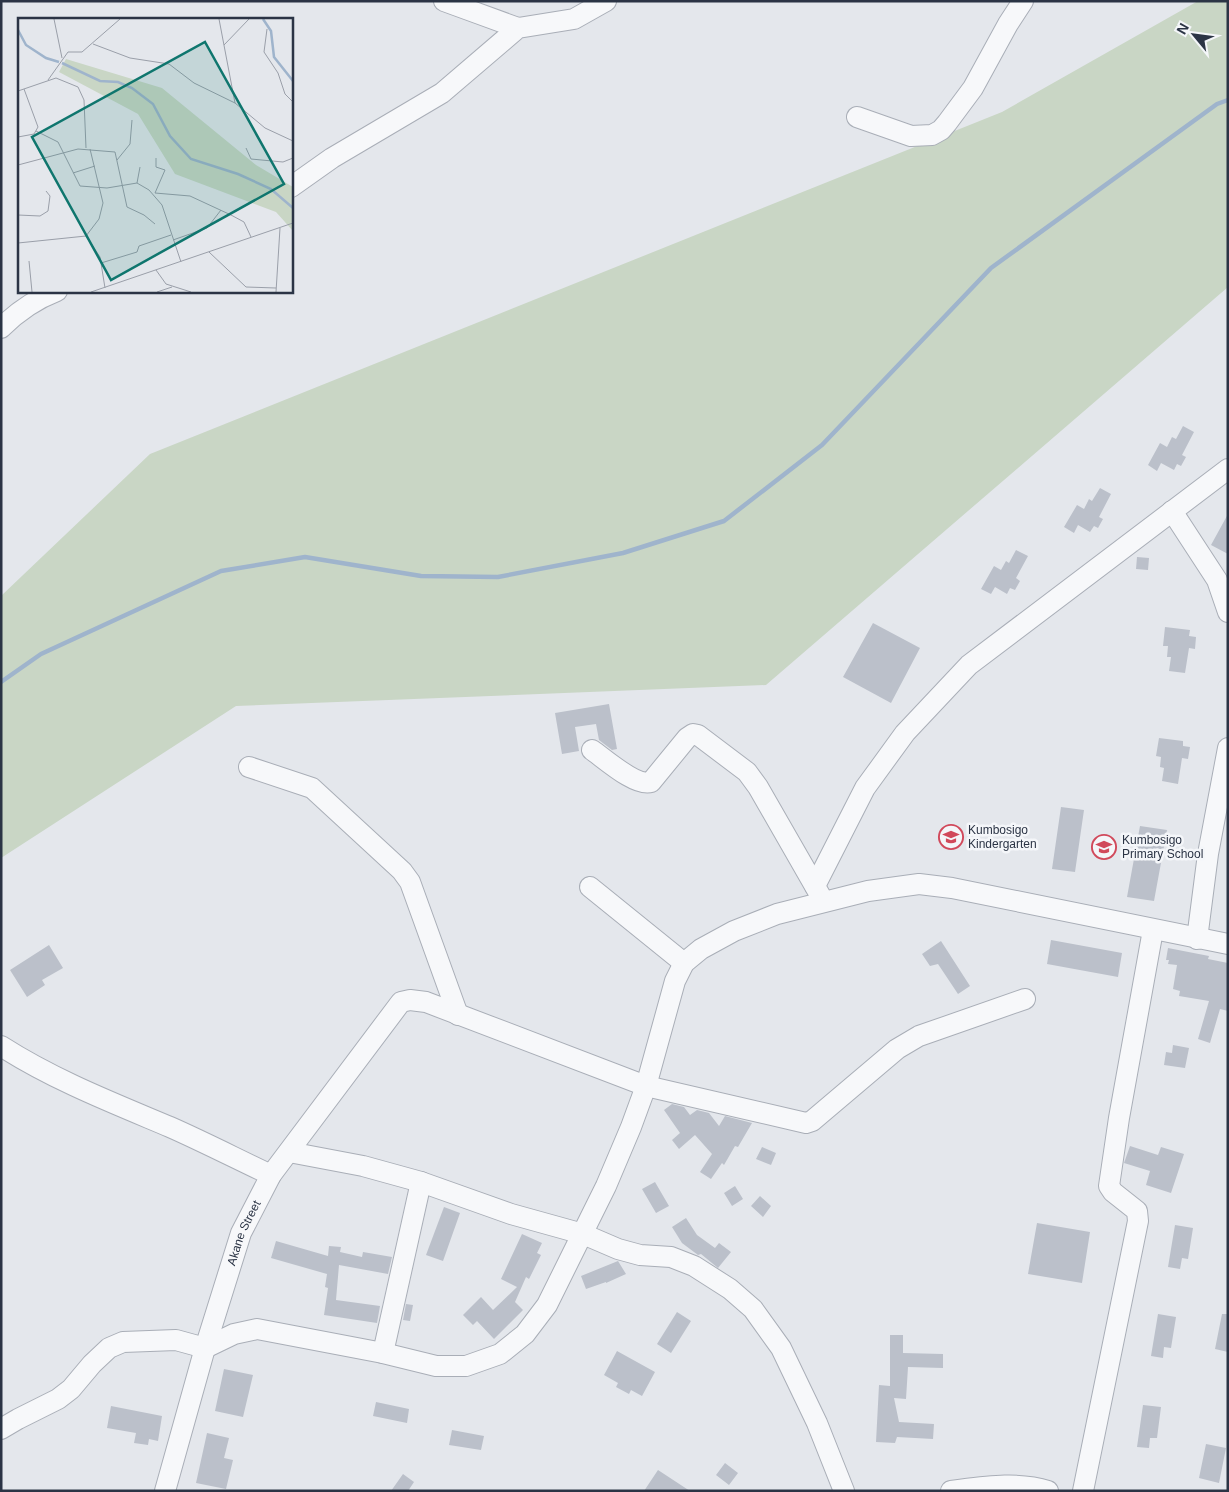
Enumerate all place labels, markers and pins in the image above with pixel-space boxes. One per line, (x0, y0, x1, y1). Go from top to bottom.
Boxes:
place label: Kumbosigo Kindergarten (968, 823, 1037, 851)
school or university icon: Kumbosigo Kindergarten (938, 824, 964, 850)
place label: Kumbosigo Primary School (1122, 833, 1203, 861)
school or university icon: Kumbosigo Primary School (1091, 834, 1117, 860)

